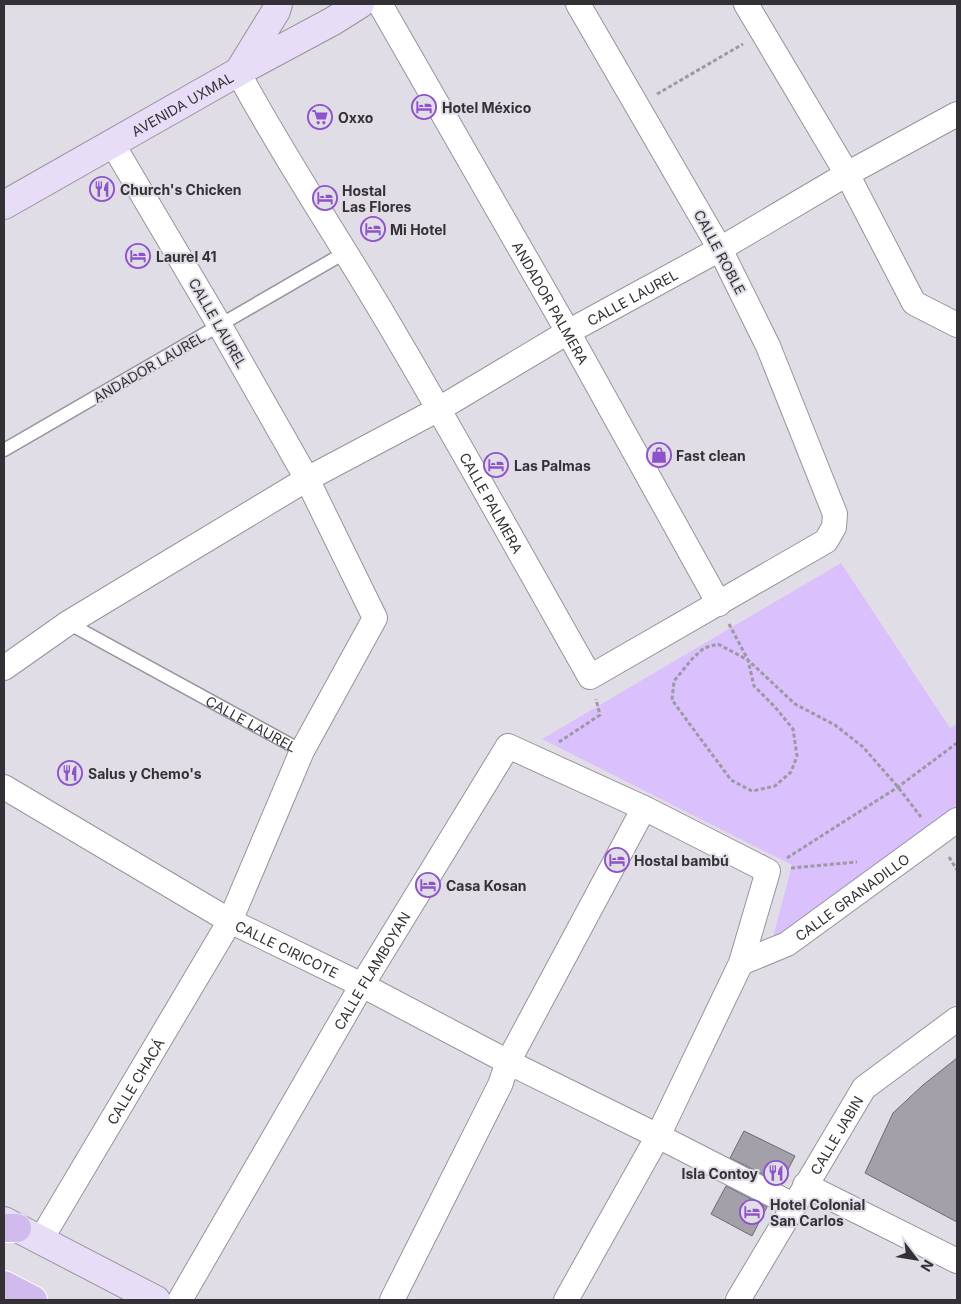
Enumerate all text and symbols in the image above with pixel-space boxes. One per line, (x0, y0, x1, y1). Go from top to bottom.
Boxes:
street label: AVENIDA UXMAL (128, 68, 236, 139)
hotel icon: Hotel México (411, 94, 437, 120)
place label: Hotel México (442, 99, 532, 116)
supermarket icon: Oxxo (307, 104, 333, 130)
place label: Oxxo (338, 109, 374, 126)
restaurant icon: Church's Chicken (89, 176, 115, 202)
place label: Church's Chicken (120, 181, 242, 198)
place label: Hostal Las Flores (342, 182, 411, 215)
hotel icon: Hostal Las Flores (312, 185, 338, 211)
street label: CALLE ROBLE (691, 207, 749, 297)
hotel icon: Mi Hotel (360, 216, 386, 242)
place label: Mi Hotel (390, 221, 446, 238)
street label: ANDADOR PALMERA (509, 238, 593, 367)
hotel icon: Laurel 41 (125, 243, 151, 269)
place label: Laurel 41 (156, 248, 217, 265)
street label: CALLE LAUREL (584, 265, 681, 329)
street label: CALLE LAUREL (185, 275, 251, 371)
street label: ANDADOR LAUREL (90, 328, 208, 406)
shop icon: Fast clean (646, 442, 672, 468)
place label: Fast clean (676, 447, 746, 464)
street label: CALLE PALMERA (457, 449, 527, 556)
hotel icon: Las Palmas (483, 452, 509, 478)
place label: Las Palmas (514, 457, 591, 474)
street label: CALLE LAUREL (203, 692, 300, 755)
restaurant icon: Salus y Chemo's (57, 760, 83, 786)
place label: Salus y Chemo's (88, 765, 202, 782)
hotel icon: Hostal bambú (604, 847, 630, 873)
street label: CALLE GRANADILLO (791, 849, 912, 944)
place label: Hostal bambú (634, 852, 729, 869)
hotel icon: Casa Kosan (415, 872, 441, 898)
place label: Casa Kosan (446, 877, 527, 894)
street label: CALLE FLAMBOYAN (330, 909, 413, 1033)
street label: CALLE CIRICOTE (233, 916, 341, 981)
street label: CALLE CHACÁ (103, 1035, 167, 1127)
street label: CALLE JABIN (806, 1092, 866, 1177)
restaurant icon: Isla Contoy (763, 1160, 789, 1186)
place label: Isla Contoy (682, 1165, 759, 1182)
place label: Hotel Colonial San Carlos (770, 1196, 865, 1229)
hotel icon: Hotel Colonial San Carlos (739, 1199, 765, 1225)
north arrow (891, 1234, 941, 1284)
text: N (918, 1257, 938, 1275)

